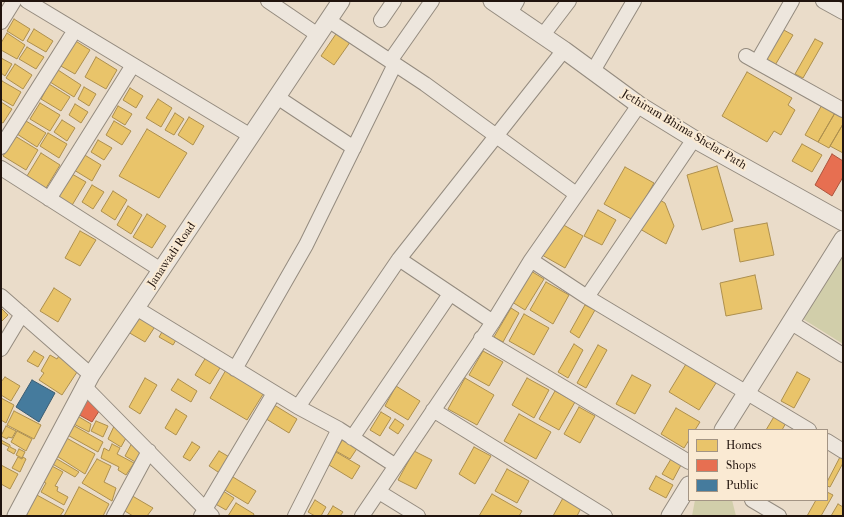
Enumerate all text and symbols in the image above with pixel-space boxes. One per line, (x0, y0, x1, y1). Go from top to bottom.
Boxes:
street label: Jethiram Bhima Shelar Path (619, 87, 749, 173)
street label: Janawadi Road (145, 220, 199, 290)
legend (688, 429, 828, 501)
text: Homes (726, 438, 762, 452)
text: Shops (726, 458, 756, 472)
text: Public (726, 478, 758, 492)

